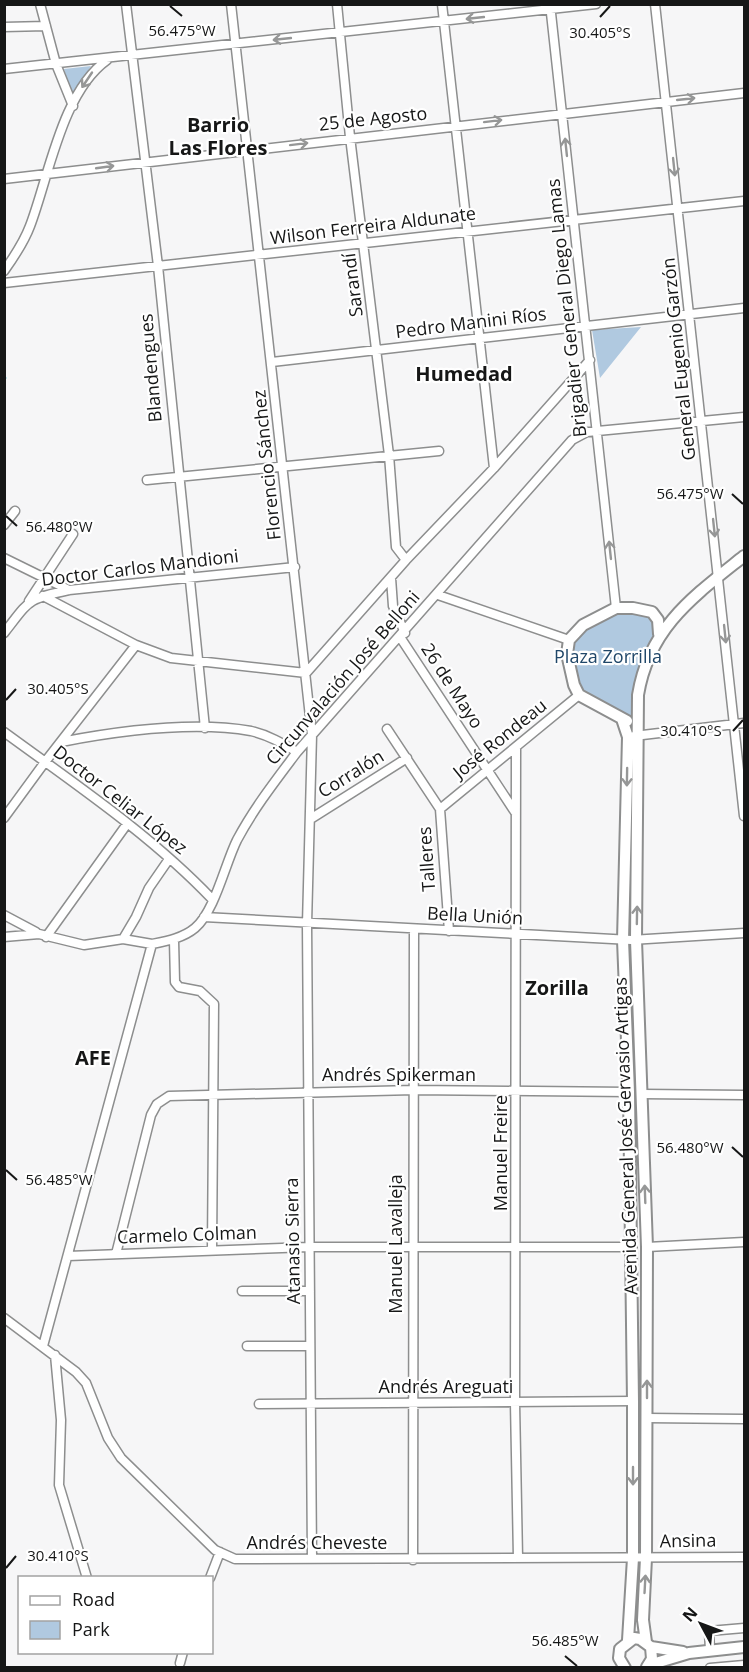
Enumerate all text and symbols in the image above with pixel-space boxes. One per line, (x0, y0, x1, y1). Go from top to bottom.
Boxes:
one-way arrow (466, 12, 486, 23)
text: 56.475°W (148, 20, 216, 40)
text: 30.405°S (569, 22, 631, 42)
one-way arrow (272, 34, 292, 45)
one-way arrow (81, 72, 94, 89)
one-way arrow (676, 93, 696, 104)
street label: 25 de Agosto (318, 100, 428, 136)
district label: Barrio Las Flores (169, 111, 267, 161)
one-way arrow (482, 116, 502, 127)
one-way arrow (288, 138, 308, 149)
one-way arrow (560, 138, 571, 158)
one-way arrow (668, 157, 679, 176)
one-way arrow (95, 162, 115, 173)
street label: Brigadier General Diego Lamas (541, 178, 592, 438)
street label: Wilson Ferreira Aldunate (269, 200, 477, 250)
street label: Sarandí (336, 252, 368, 318)
street label: General Eugenio Garzón (655, 257, 701, 462)
street label: Pedro Manini Ríos (394, 301, 548, 343)
street label: Blandengues (133, 313, 167, 423)
district label: Humedad (415, 360, 513, 387)
street label: Florencio Sánchez (246, 389, 286, 541)
text: 56.475°W (656, 483, 724, 503)
text: 56.480°W (25, 516, 93, 536)
one-way arrow (709, 517, 720, 537)
one-way arrow (604, 540, 615, 560)
street label: Doctor Carlos Mandioni (40, 543, 240, 591)
street label: Circunvalación José Belloni (260, 585, 425, 770)
one-way arrow (720, 624, 731, 643)
street label: 26 de Mayo (416, 638, 489, 733)
park label: Plaza Zorrilla (554, 644, 662, 668)
text: 30.405°S (27, 678, 89, 698)
street label: José Rondeau (446, 693, 551, 785)
text: 30.410°S (660, 720, 722, 740)
street label: Doctor Celiar López (49, 739, 193, 859)
street label: Corralón (313, 744, 388, 803)
one-way arrow (621, 766, 633, 786)
street label: Talleres (412, 826, 440, 892)
street label: Bella Unión (426, 901, 524, 929)
one-way arrow (631, 905, 643, 925)
district label: Zorilla (525, 974, 589, 1001)
street label: Avenida General José Gervasio Artigas (607, 977, 643, 1295)
district label: AFE (75, 1044, 111, 1071)
street label: Andrés Spikerman (322, 1062, 476, 1086)
street label: Manuel Freire (488, 1095, 512, 1211)
text: 56.480°W (656, 1137, 724, 1157)
text: 56.485°W (25, 1169, 93, 1189)
street label: Manuel Lavalleja (383, 1174, 407, 1314)
street label: Atanasio Sierra (279, 1177, 305, 1305)
one-way arrow (640, 1184, 651, 1204)
street label: Carmelo Colman (117, 1220, 257, 1248)
street label: Andrés Areguati (379, 1374, 513, 1398)
one-way arrow (641, 1379, 653, 1399)
one-way arrow (627, 1465, 639, 1485)
street label: Ansina (659, 1528, 716, 1552)
street label: Andrés Cheveste (247, 1530, 387, 1554)
text: 30.410°S (27, 1545, 89, 1565)
one-way arrow (639, 1574, 650, 1594)
legend (18, 1576, 213, 1654)
text: Road (72, 1587, 115, 1611)
north arrow (671, 1594, 731, 1654)
text: N (677, 1602, 702, 1626)
text: Park (72, 1617, 110, 1641)
text: 56.485°W (531, 1630, 599, 1650)

